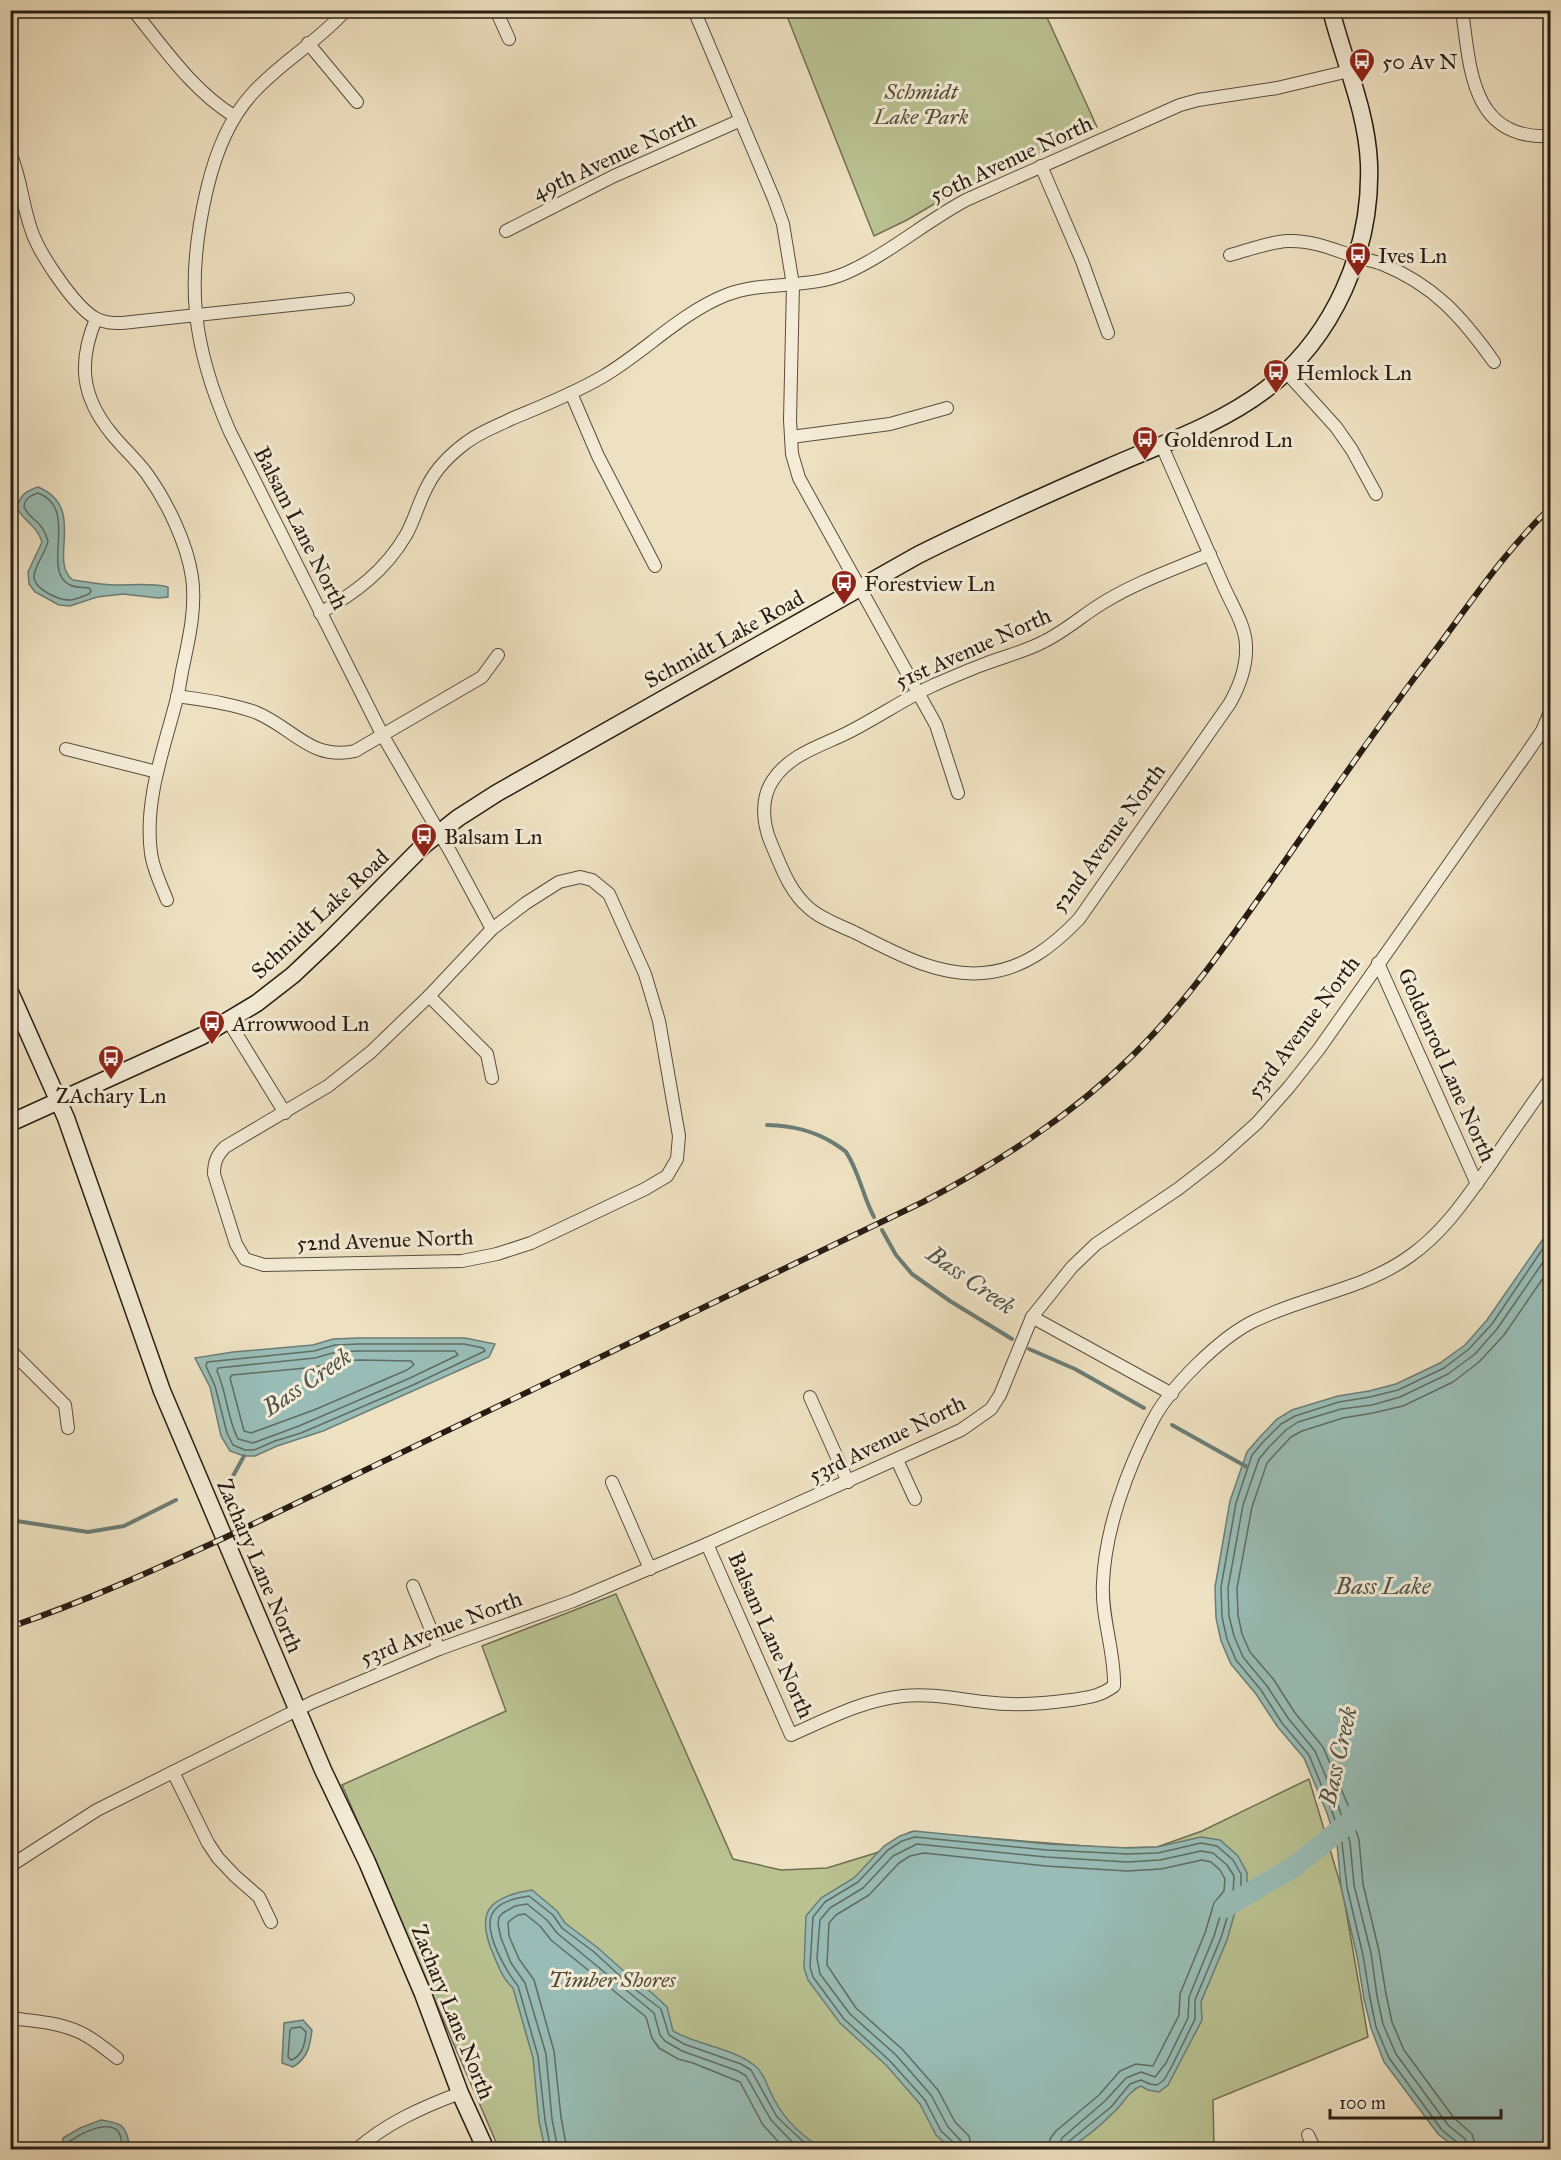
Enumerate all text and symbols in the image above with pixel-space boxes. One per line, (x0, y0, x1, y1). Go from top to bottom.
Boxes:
bus stop icon: 50 Av N (1347, 46, 1377, 84)
place label: 50 Av N (1382, 48, 1458, 75)
park label: Schmidt Lake Park (872, 78, 969, 130)
street label: 49th Avenue North (528, 106, 700, 206)
street label: 50th Avenue North (925, 110, 1097, 208)
bus stop icon: Ives Ln (1343, 240, 1373, 278)
place label: Ives Ln (1378, 242, 1447, 269)
bus stop icon: Hemlock Ln (1261, 357, 1291, 395)
place label: Hemlock Ln (1296, 359, 1412, 386)
bus stop icon: Goldenrod Ln (1130, 424, 1160, 462)
place label: Goldenrod Ln (1164, 426, 1293, 453)
street label: Balsam Lane North (248, 442, 354, 614)
bus stop icon: Forestview Ln (829, 568, 859, 606)
place label: Forestview Ln (864, 570, 995, 597)
street label: Schmidt Lake Road (639, 584, 809, 694)
street label: 51st Avenue North (891, 602, 1055, 694)
street label: 52nd Avenue North (1045, 758, 1171, 918)
bus stop icon: Balsam Ln (409, 821, 439, 859)
place label: Balsam Ln (444, 823, 543, 850)
street label: Schmidt Lake Road (246, 843, 394, 985)
street label: 53rd Avenue North (1241, 950, 1365, 1104)
street label: Goldenrod Lane North (1392, 964, 1502, 1166)
bus stop icon: Arrowwood Ln (197, 1008, 227, 1046)
place label: Arrowwood Ln (231, 1010, 370, 1037)
bus stop icon: ZAchary Ln (96, 1043, 126, 1081)
place label: ZAchary Ln (56, 1082, 166, 1109)
street label: 52nd Avenue North (296, 1223, 474, 1257)
water label: Bass Creek (920, 1238, 1021, 1321)
water label: Bass Creek (256, 1341, 358, 1423)
street label: 53rd Avenue North (804, 1389, 970, 1489)
street label: Zachary Lane North (211, 1475, 309, 1657)
street label: Balsam Lane North (722, 1548, 820, 1722)
water label: Bass Lake (1334, 1571, 1432, 1601)
street label: 53rd Avenue North (356, 1585, 526, 1671)
water label: Bass Creek (1312, 1703, 1364, 1810)
street label: Zachary Lane North (406, 1921, 500, 2103)
park label: Timber Shores (548, 1966, 676, 1993)
scale bar (1330, 2082, 1501, 2120)
text: 100 m (1339, 2092, 1386, 2114)

